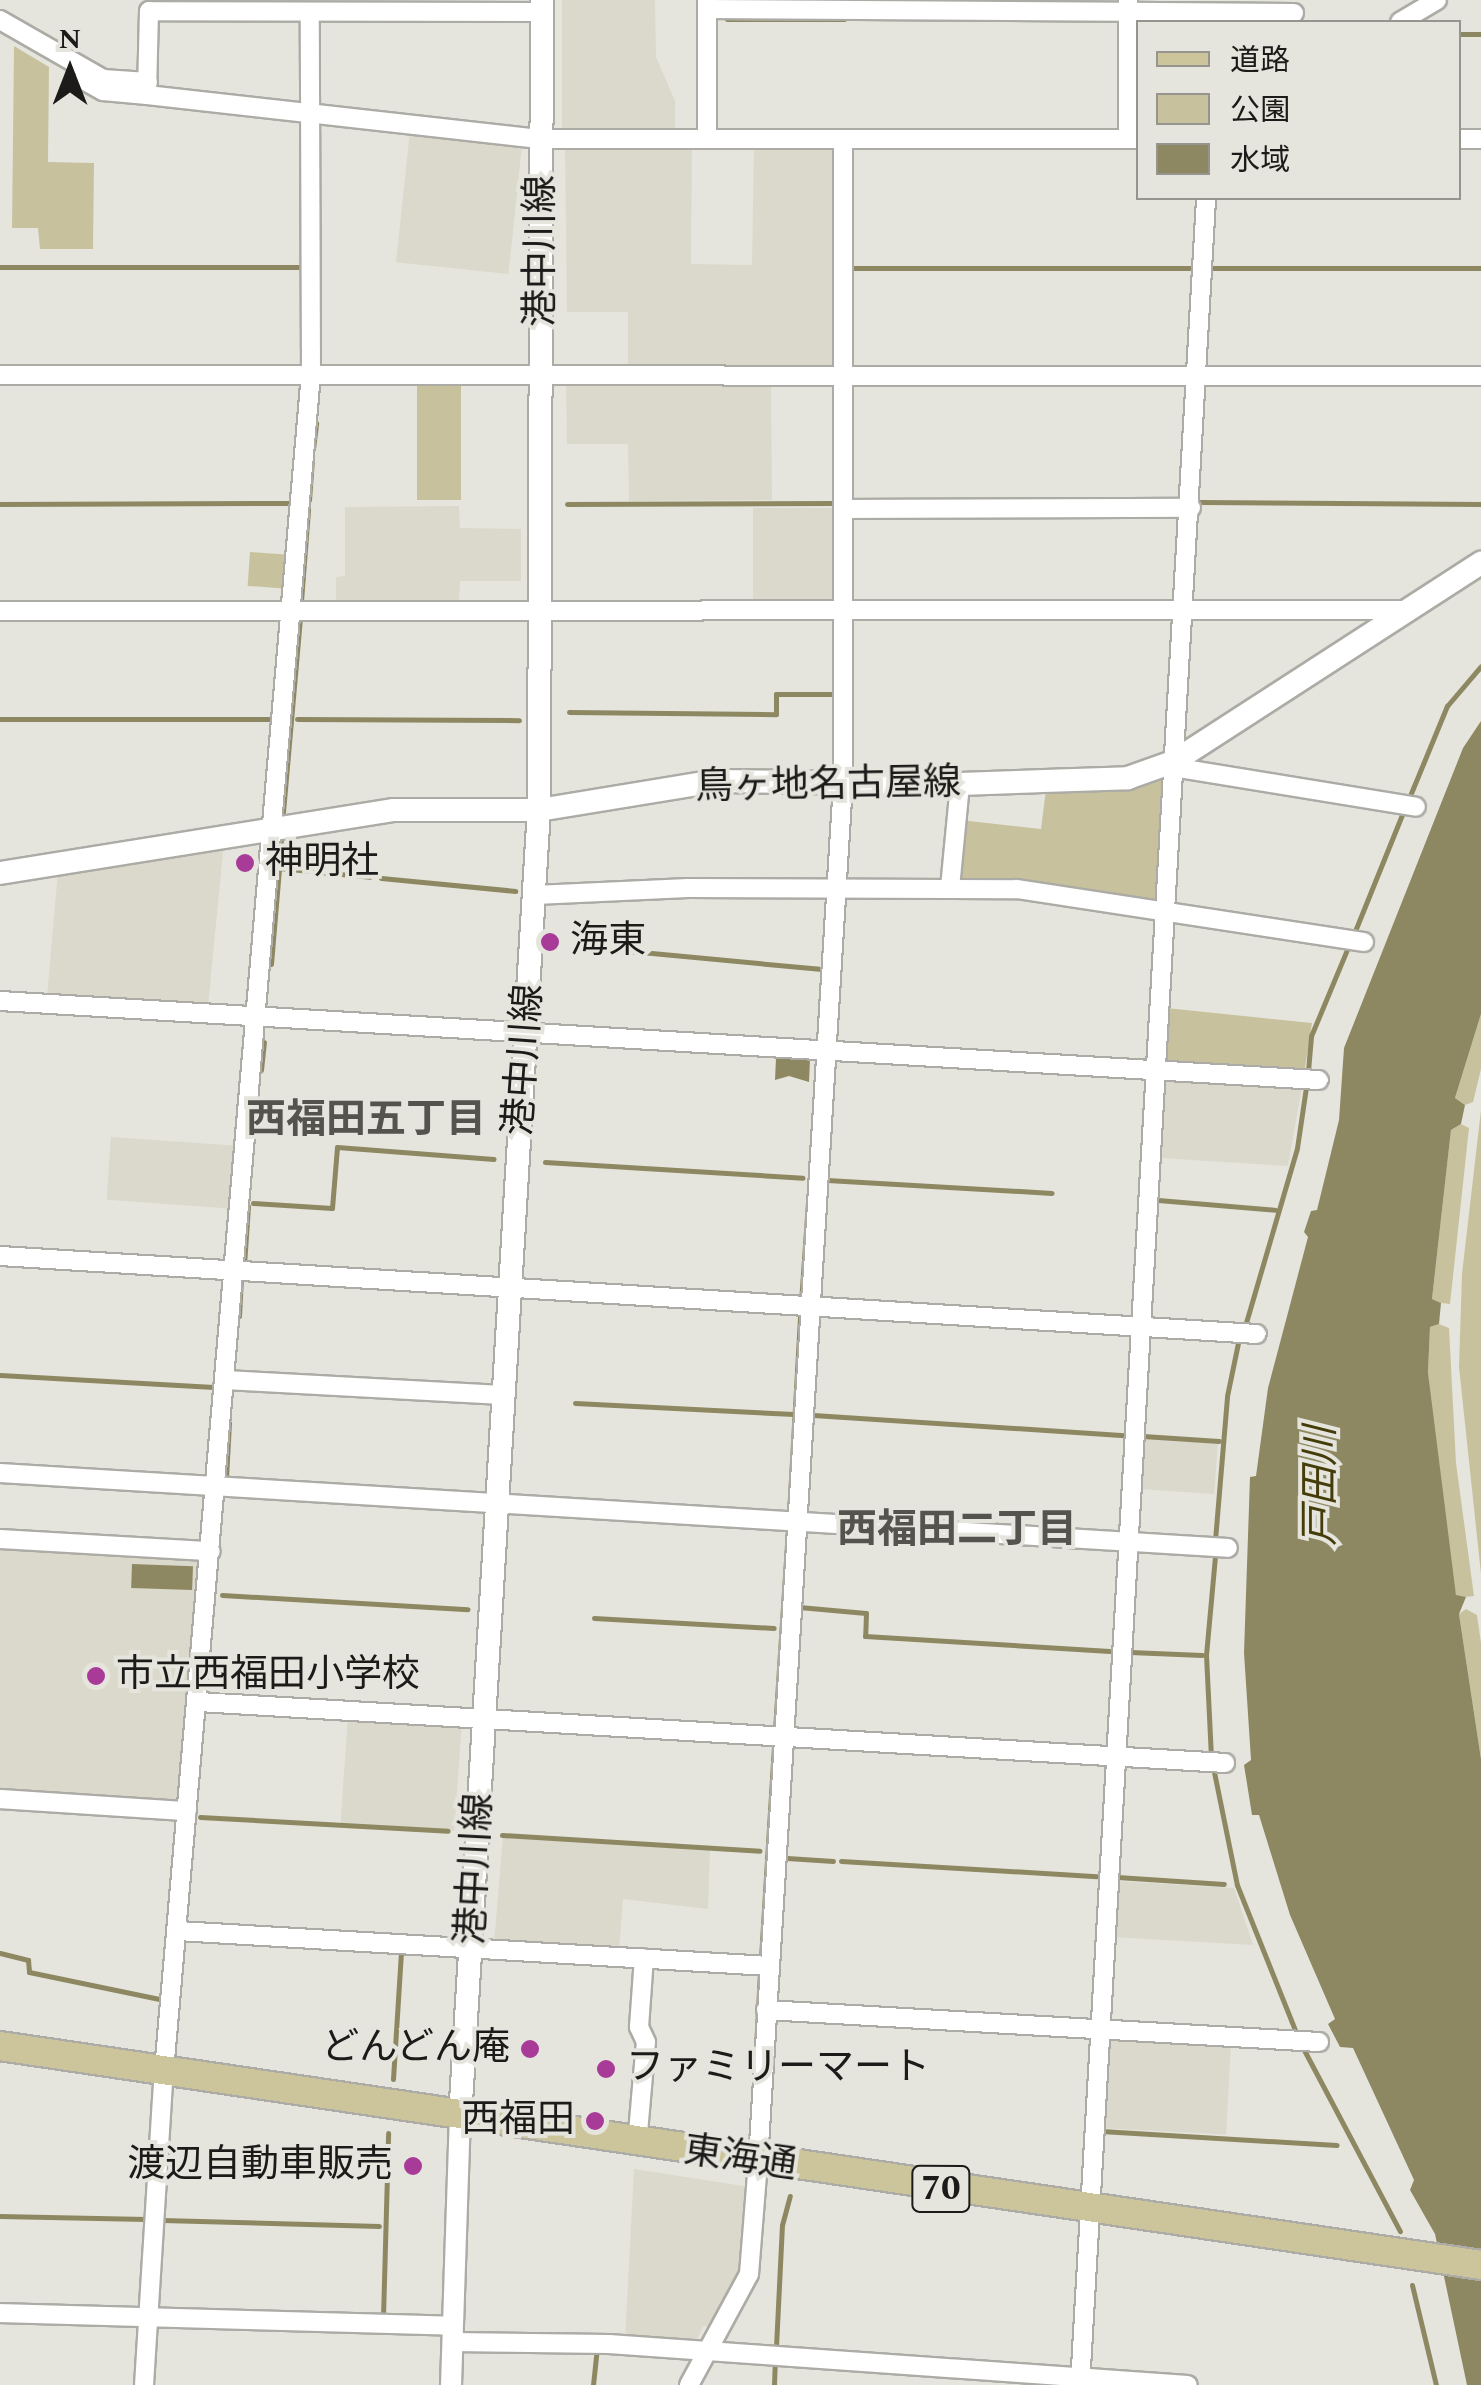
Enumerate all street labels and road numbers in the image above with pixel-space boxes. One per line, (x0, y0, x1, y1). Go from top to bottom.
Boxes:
street label: 港中川線 (519, 175, 565, 327)
street label: 鳥ヶ地名古屋線 (695, 761, 961, 811)
street label: 港中川線 (497, 983, 553, 1137)
street label: 港中川線 (449, 1792, 503, 1946)
street label: 東海通 (680, 2128, 800, 2190)
road number: 70 (911, 2159, 971, 2219)

